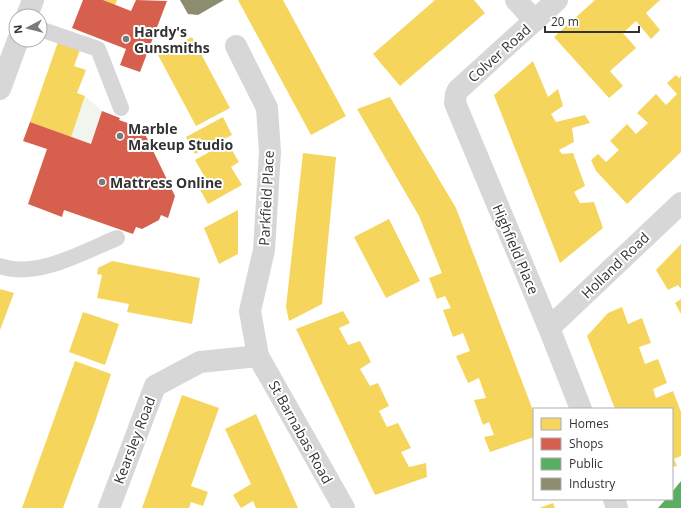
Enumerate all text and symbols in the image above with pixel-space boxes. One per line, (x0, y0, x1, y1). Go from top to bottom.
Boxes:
north arrow (8, 8, 48, 48)
scale bar (545, 8, 639, 34)
text: 20 m (551, 13, 579, 30)
street label: Colver Road (464, 20, 534, 86)
place label: Hardy's Gunsmiths (134, 22, 210, 57)
text: N (10, 24, 26, 35)
marker: Hardy's Gunsmiths (121, 34, 131, 44)
place label: Marble Makeup Studio (128, 119, 233, 154)
marker: Marble Makeup Studio (115, 131, 125, 141)
street label: Parkfield Place (254, 150, 278, 246)
place label: Mattress Online (110, 173, 222, 192)
marker: Mattress Online (97, 177, 107, 187)
street label: Highfield Place (488, 201, 544, 297)
street label: Holland Road (577, 228, 653, 302)
street label: St Barnabas Road (265, 377, 337, 487)
street label: Kearsley Road (109, 394, 159, 486)
legend (533, 408, 673, 500)
text: Homes (569, 415, 609, 432)
text: Shops (569, 435, 604, 452)
text: Public (569, 455, 603, 472)
text: Industry (569, 475, 616, 492)

